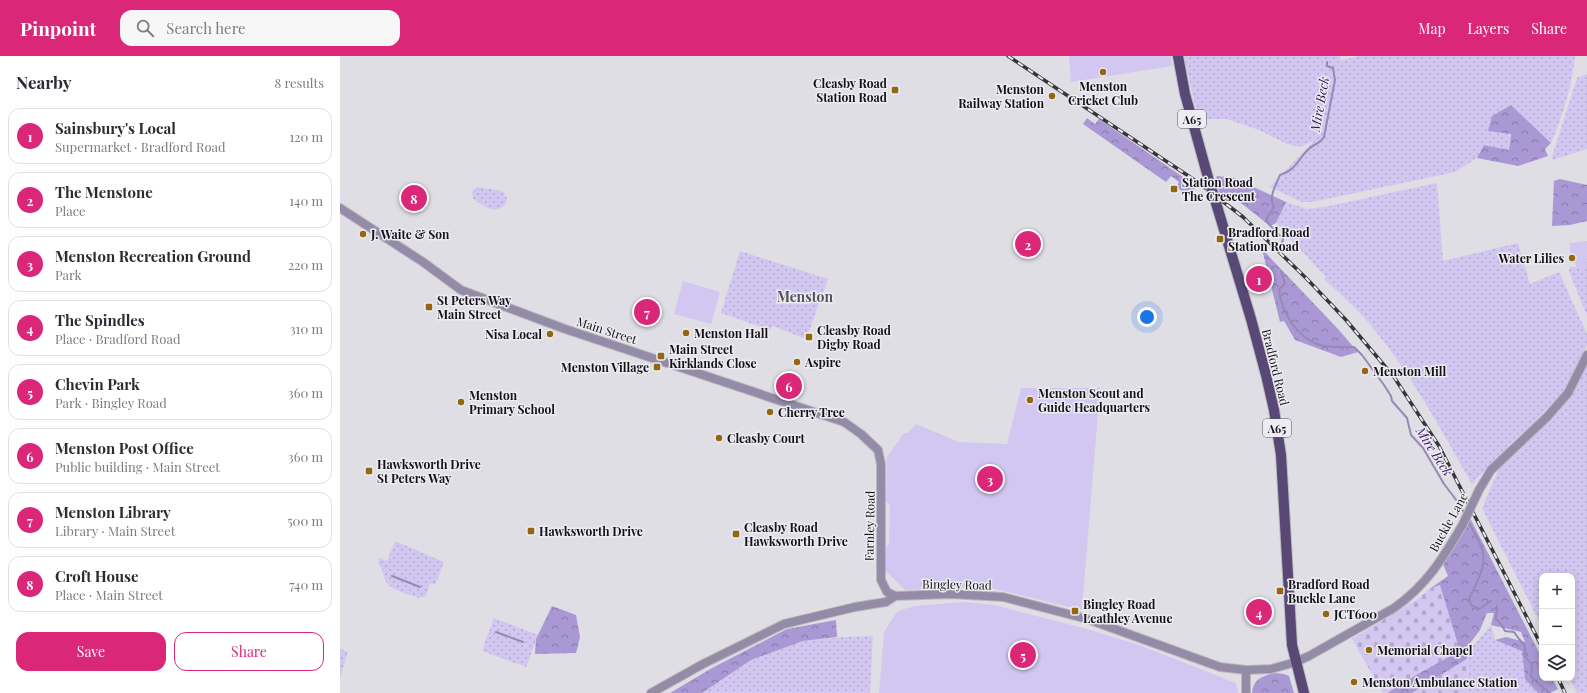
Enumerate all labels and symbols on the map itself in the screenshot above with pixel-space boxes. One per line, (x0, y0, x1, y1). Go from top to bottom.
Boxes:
marker: Menston Cricket Club (1098, 67, 1108, 77)
place label: Cleasby Road Station Road (813, 75, 887, 105)
water label: Mire Beck (1306, 75, 1332, 134)
place label: Menston Cricket Club (1068, 78, 1138, 108)
place label: Menston Railway Station (958, 81, 1045, 111)
marker: Cleasby Road Station Road (890, 85, 900, 95)
marker: Menston Railway Station (1047, 91, 1057, 101)
road number: A65 (1178, 110, 1206, 128)
place label: Station Road The Crescent (1182, 174, 1256, 204)
pin: 8 (401, 183, 427, 213)
marker: Station Road The Crescent (1169, 184, 1179, 194)
place label: Bradford Road Station Road (1228, 224, 1310, 254)
place label: J. Waite & Son (370, 226, 450, 242)
marker: J. Waite & Son (358, 229, 368, 239)
pin: 2 (1015, 229, 1041, 259)
marker: Bradford Road Station Road (1215, 234, 1225, 244)
place label: Water Lilies (1497, 250, 1564, 266)
marker: Water Lilies (1567, 253, 1577, 263)
pin: 1 (1246, 264, 1272, 294)
district label: Menston (777, 287, 833, 306)
place label: St Peters Way Main Street (437, 292, 512, 322)
pin: 7 (634, 297, 660, 327)
marker: St Peters Way Main Street (424, 302, 434, 312)
your location (1137, 307, 1157, 327)
street label: Main Street (575, 313, 640, 347)
place label: Cleasby Road Digby Road (817, 322, 891, 352)
place label: Menston Hall (694, 325, 768, 341)
place label: Nisa Local (485, 326, 542, 342)
street label: Bradford Road (1259, 327, 1293, 407)
marker: Menston Hall (681, 328, 691, 338)
marker: Nisa Local (545, 329, 555, 339)
marker: Cleasby Road Digby Road (804, 332, 814, 342)
place label: Main Street Kirklands Close (669, 341, 757, 371)
marker: Main Street Kirklands Close (656, 351, 666, 361)
place label: Aspire (804, 354, 841, 370)
marker: Aspire (792, 357, 802, 367)
place label: Menston Village (561, 359, 649, 375)
marker: Menston Village (652, 362, 662, 372)
place label: Menston Mill (1373, 363, 1447, 379)
marker: Menston Mill (1360, 366, 1370, 376)
pin: 6 (776, 371, 802, 401)
place label: Menston Scout and Guide Headquarters (1038, 385, 1151, 415)
place label: Menston Primary School (469, 387, 555, 417)
marker: Menston Scout and Guide Headquarters (1025, 395, 1035, 405)
marker: Menston Primary School (456, 397, 466, 407)
place label: Cherry Tree (778, 404, 845, 420)
marker: Cherry Tree (765, 407, 775, 417)
road number: A65 (1263, 419, 1291, 437)
water label: Mire Beck (1412, 422, 1457, 479)
place label: Cleasby Court (727, 430, 806, 446)
marker: Cleasby Court (714, 433, 724, 443)
place label: Hawksworth Drive St Peters Way (377, 456, 481, 486)
pin: 3 (977, 464, 1003, 494)
marker: Hawksworth Drive St Peters Way (364, 466, 374, 476)
street label: Buckle Lane (1425, 490, 1471, 554)
street label: Farnley Road (860, 491, 878, 561)
place label: Cleasby Road Hawksworth Drive (744, 519, 848, 549)
place label: Hawksworth Drive (539, 523, 643, 539)
marker: Hawksworth Drive (526, 526, 536, 536)
marker: Cleasby Road Hawksworth Drive (731, 529, 741, 539)
street label: Bingley Road (922, 575, 992, 593)
place label: Bradford Road Buckle Lane (1288, 576, 1370, 606)
marker: Bradford Road Buckle Lane (1275, 586, 1285, 596)
place label: Bingley Road Leathley Avenue (1083, 596, 1172, 626)
pin: 4 (1246, 597, 1272, 627)
marker: Bingley Road Leathley Avenue (1070, 606, 1080, 616)
place label: JCT600 (1333, 606, 1377, 622)
marker: JCT600 (1321, 609, 1331, 619)
pin: 5 (1010, 640, 1036, 670)
place label: Memorial Chapel (1377, 642, 1473, 658)
marker: Memorial Chapel (1364, 645, 1374, 655)
place label: Menston Ambulance Station (1362, 674, 1518, 690)
marker: Menston Ambulance Station (1349, 677, 1359, 687)

